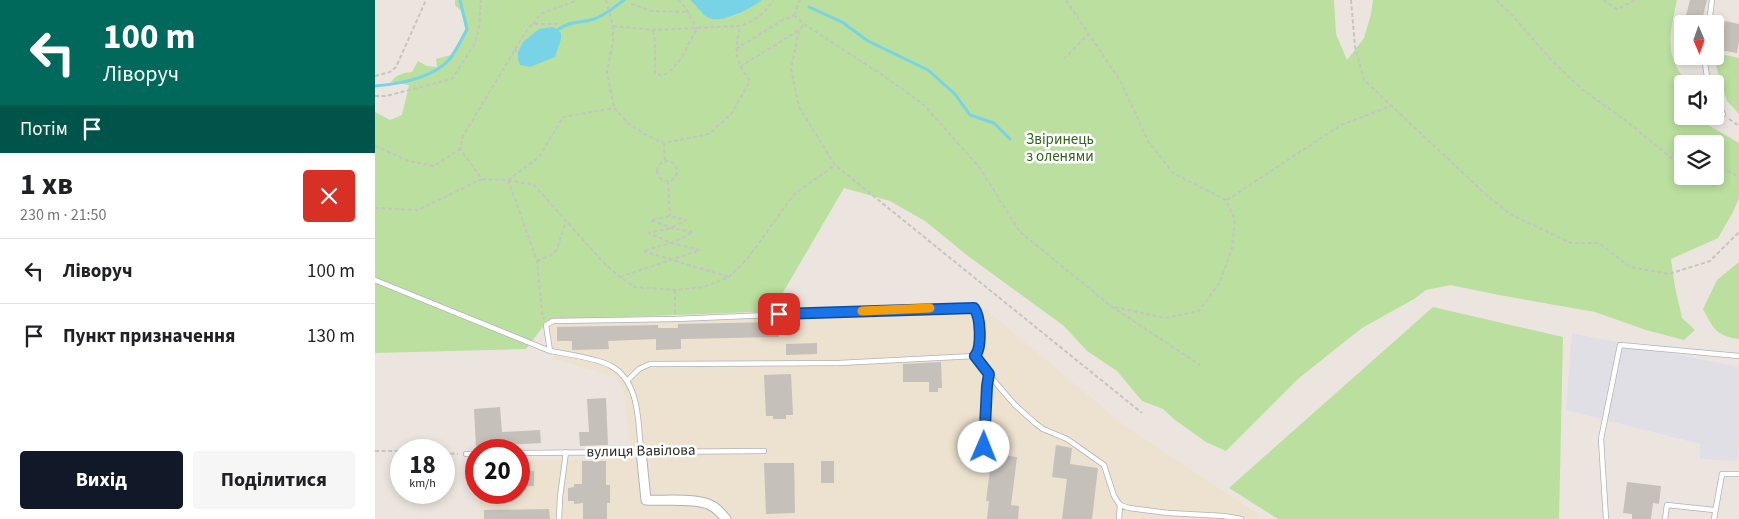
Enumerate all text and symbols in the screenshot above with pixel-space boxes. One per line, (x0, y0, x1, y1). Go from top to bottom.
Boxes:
text: 100 m (103, 12, 195, 62)
north arrow (1674, 15, 1724, 65)
map controls (1674, 15, 1724, 185)
icon: left (20, 20, 85, 85)
text: Ліворуч (103, 58, 179, 90)
button: sound (1674, 75, 1724, 125)
icon: arrive (78, 115, 106, 143)
text: Потім (20, 116, 68, 143)
park label: Звіринець з оленями (1026, 129, 1094, 167)
button: layers (1674, 135, 1724, 185)
text: 1 хв (20, 163, 73, 206)
button: close (303, 170, 355, 222)
text: 230 m · 21:50 (20, 204, 107, 226)
icon: left (20, 257, 48, 285)
text: Ліворуч (63, 258, 132, 285)
text: 100 m (307, 258, 355, 285)
pin (758, 293, 800, 335)
icon: arrive (765, 300, 793, 328)
icon: arrive (20, 322, 48, 350)
text: Пункт призначення (63, 323, 235, 350)
text: 130 m (307, 323, 355, 350)
position arrow (957, 420, 1009, 472)
speed limit sign: 20 (465, 439, 530, 504)
street label: вулиця Вавілова (586, 440, 696, 462)
text: 18 (409, 447, 436, 483)
button: Вихід (20, 451, 183, 509)
button: Поділитися (193, 451, 355, 509)
text: km/h (409, 475, 436, 492)

